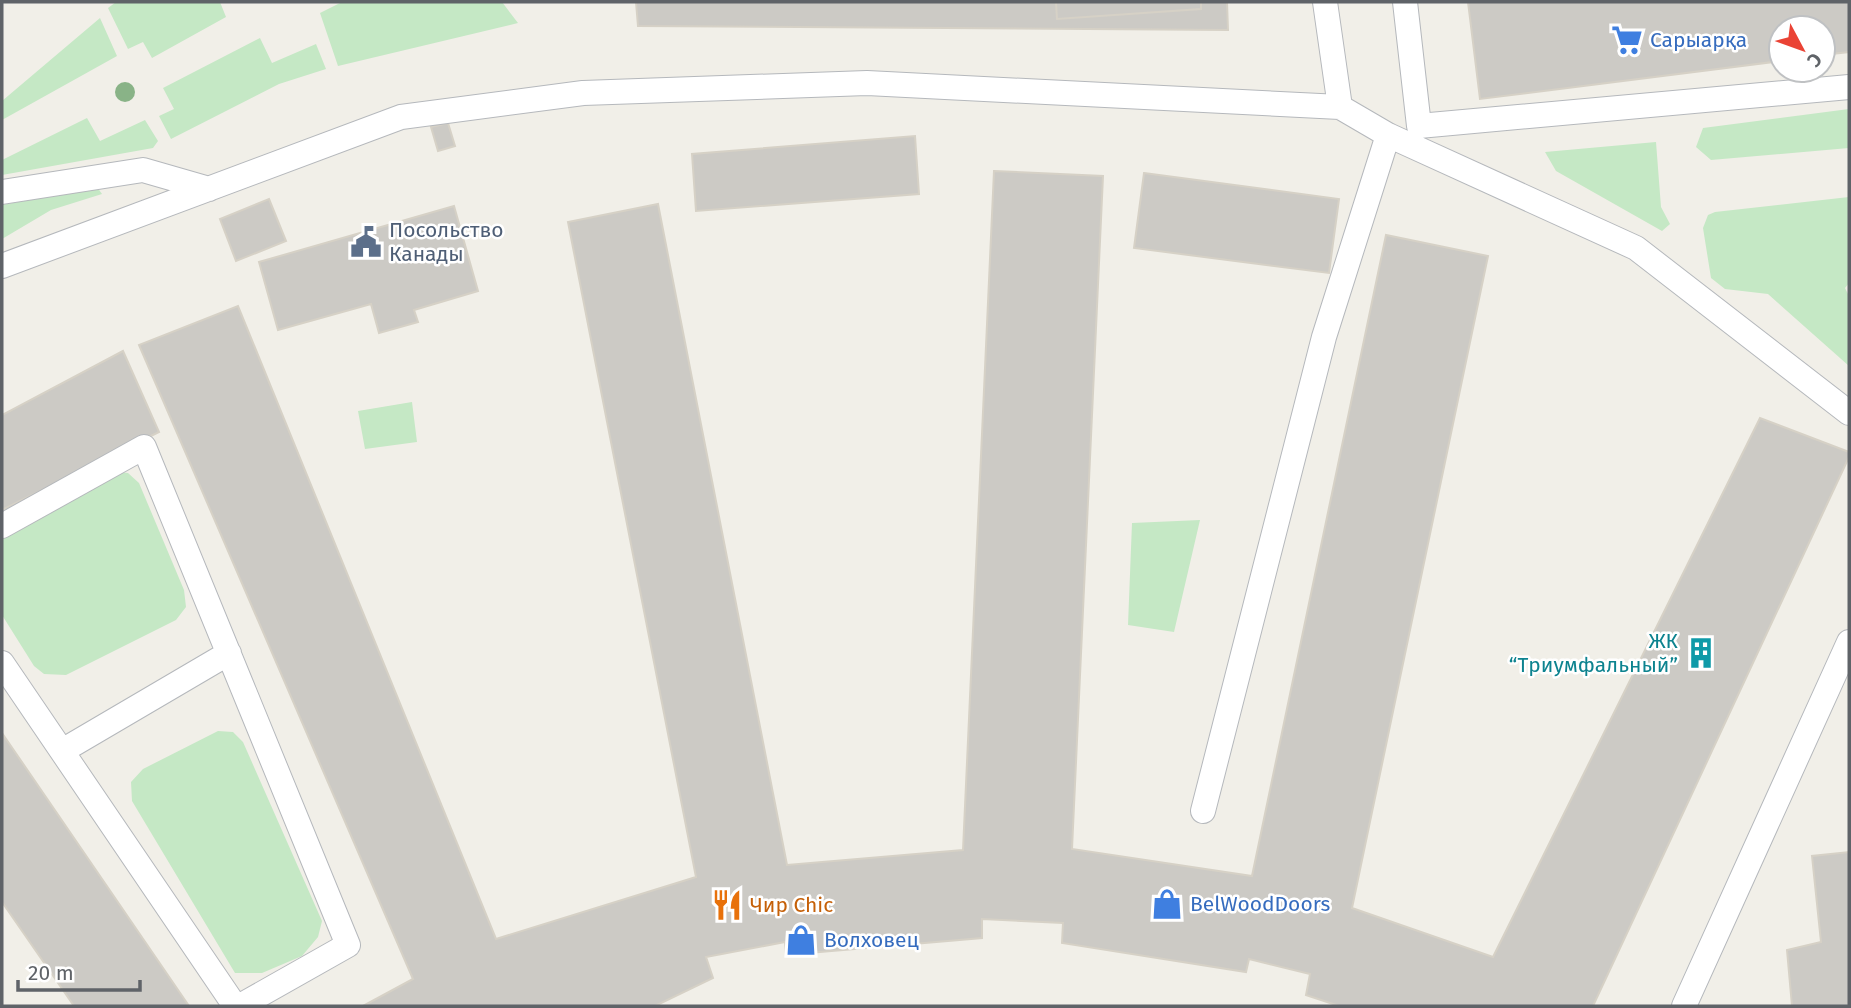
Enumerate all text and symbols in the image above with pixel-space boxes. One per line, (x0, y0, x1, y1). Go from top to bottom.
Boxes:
north arrow (1767, 14, 1837, 84)
supermarket icon: Сарыарқа (1610, 23, 1644, 57)
place label: Сарыарқа (1650, 27, 1747, 53)
text: С (1802, 48, 1827, 72)
place label: Посольство Канады (389, 217, 504, 267)
public building icon: Посольство Канады (349, 225, 383, 259)
place label: ЖК “Триумфальный” (1509, 628, 1679, 678)
building icon: ЖК “Триумфальный” (1684, 636, 1718, 670)
shop icon: BelWoodDoors (1150, 887, 1184, 921)
restaurant icon: Чир Chic (710, 888, 744, 922)
place label: BelWoodDoors (1190, 891, 1330, 917)
place label: Чир Chic (750, 892, 833, 918)
shop icon: Волховец (784, 923, 818, 957)
place label: Волховец (824, 927, 919, 953)
scale bar (18, 948, 140, 992)
text: 20 m (28, 960, 74, 986)

